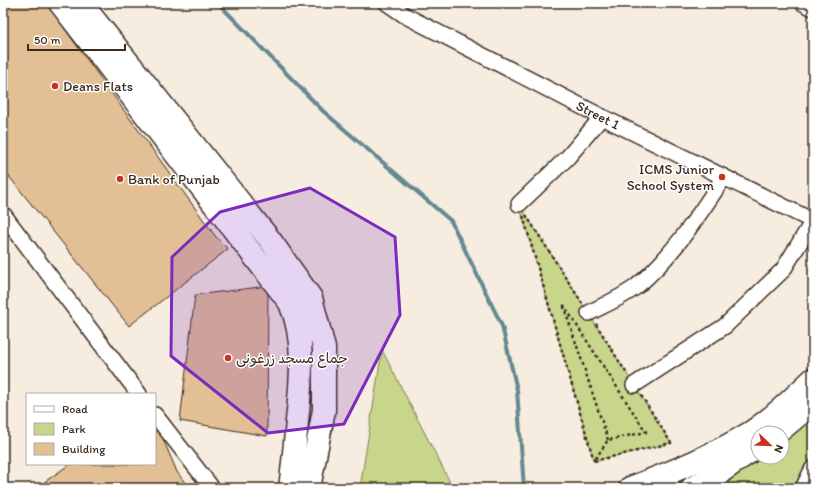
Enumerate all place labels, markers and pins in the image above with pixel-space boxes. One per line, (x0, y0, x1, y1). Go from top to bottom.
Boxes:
place label: Deans Flats (63, 78, 133, 95)
marker: Deans Flats (50, 81, 60, 91)
place label: ICMS Junior School System (627, 161, 715, 194)
place label: Bank of Punjab (128, 171, 220, 188)
marker: ICMS Junior School System (717, 172, 727, 182)
marker: Bank of Punjab (115, 174, 125, 184)
place label: جماع مسجد زرغونی (236, 350, 348, 368)
marker: جماع مسجد زرغونی (223, 353, 233, 363)

